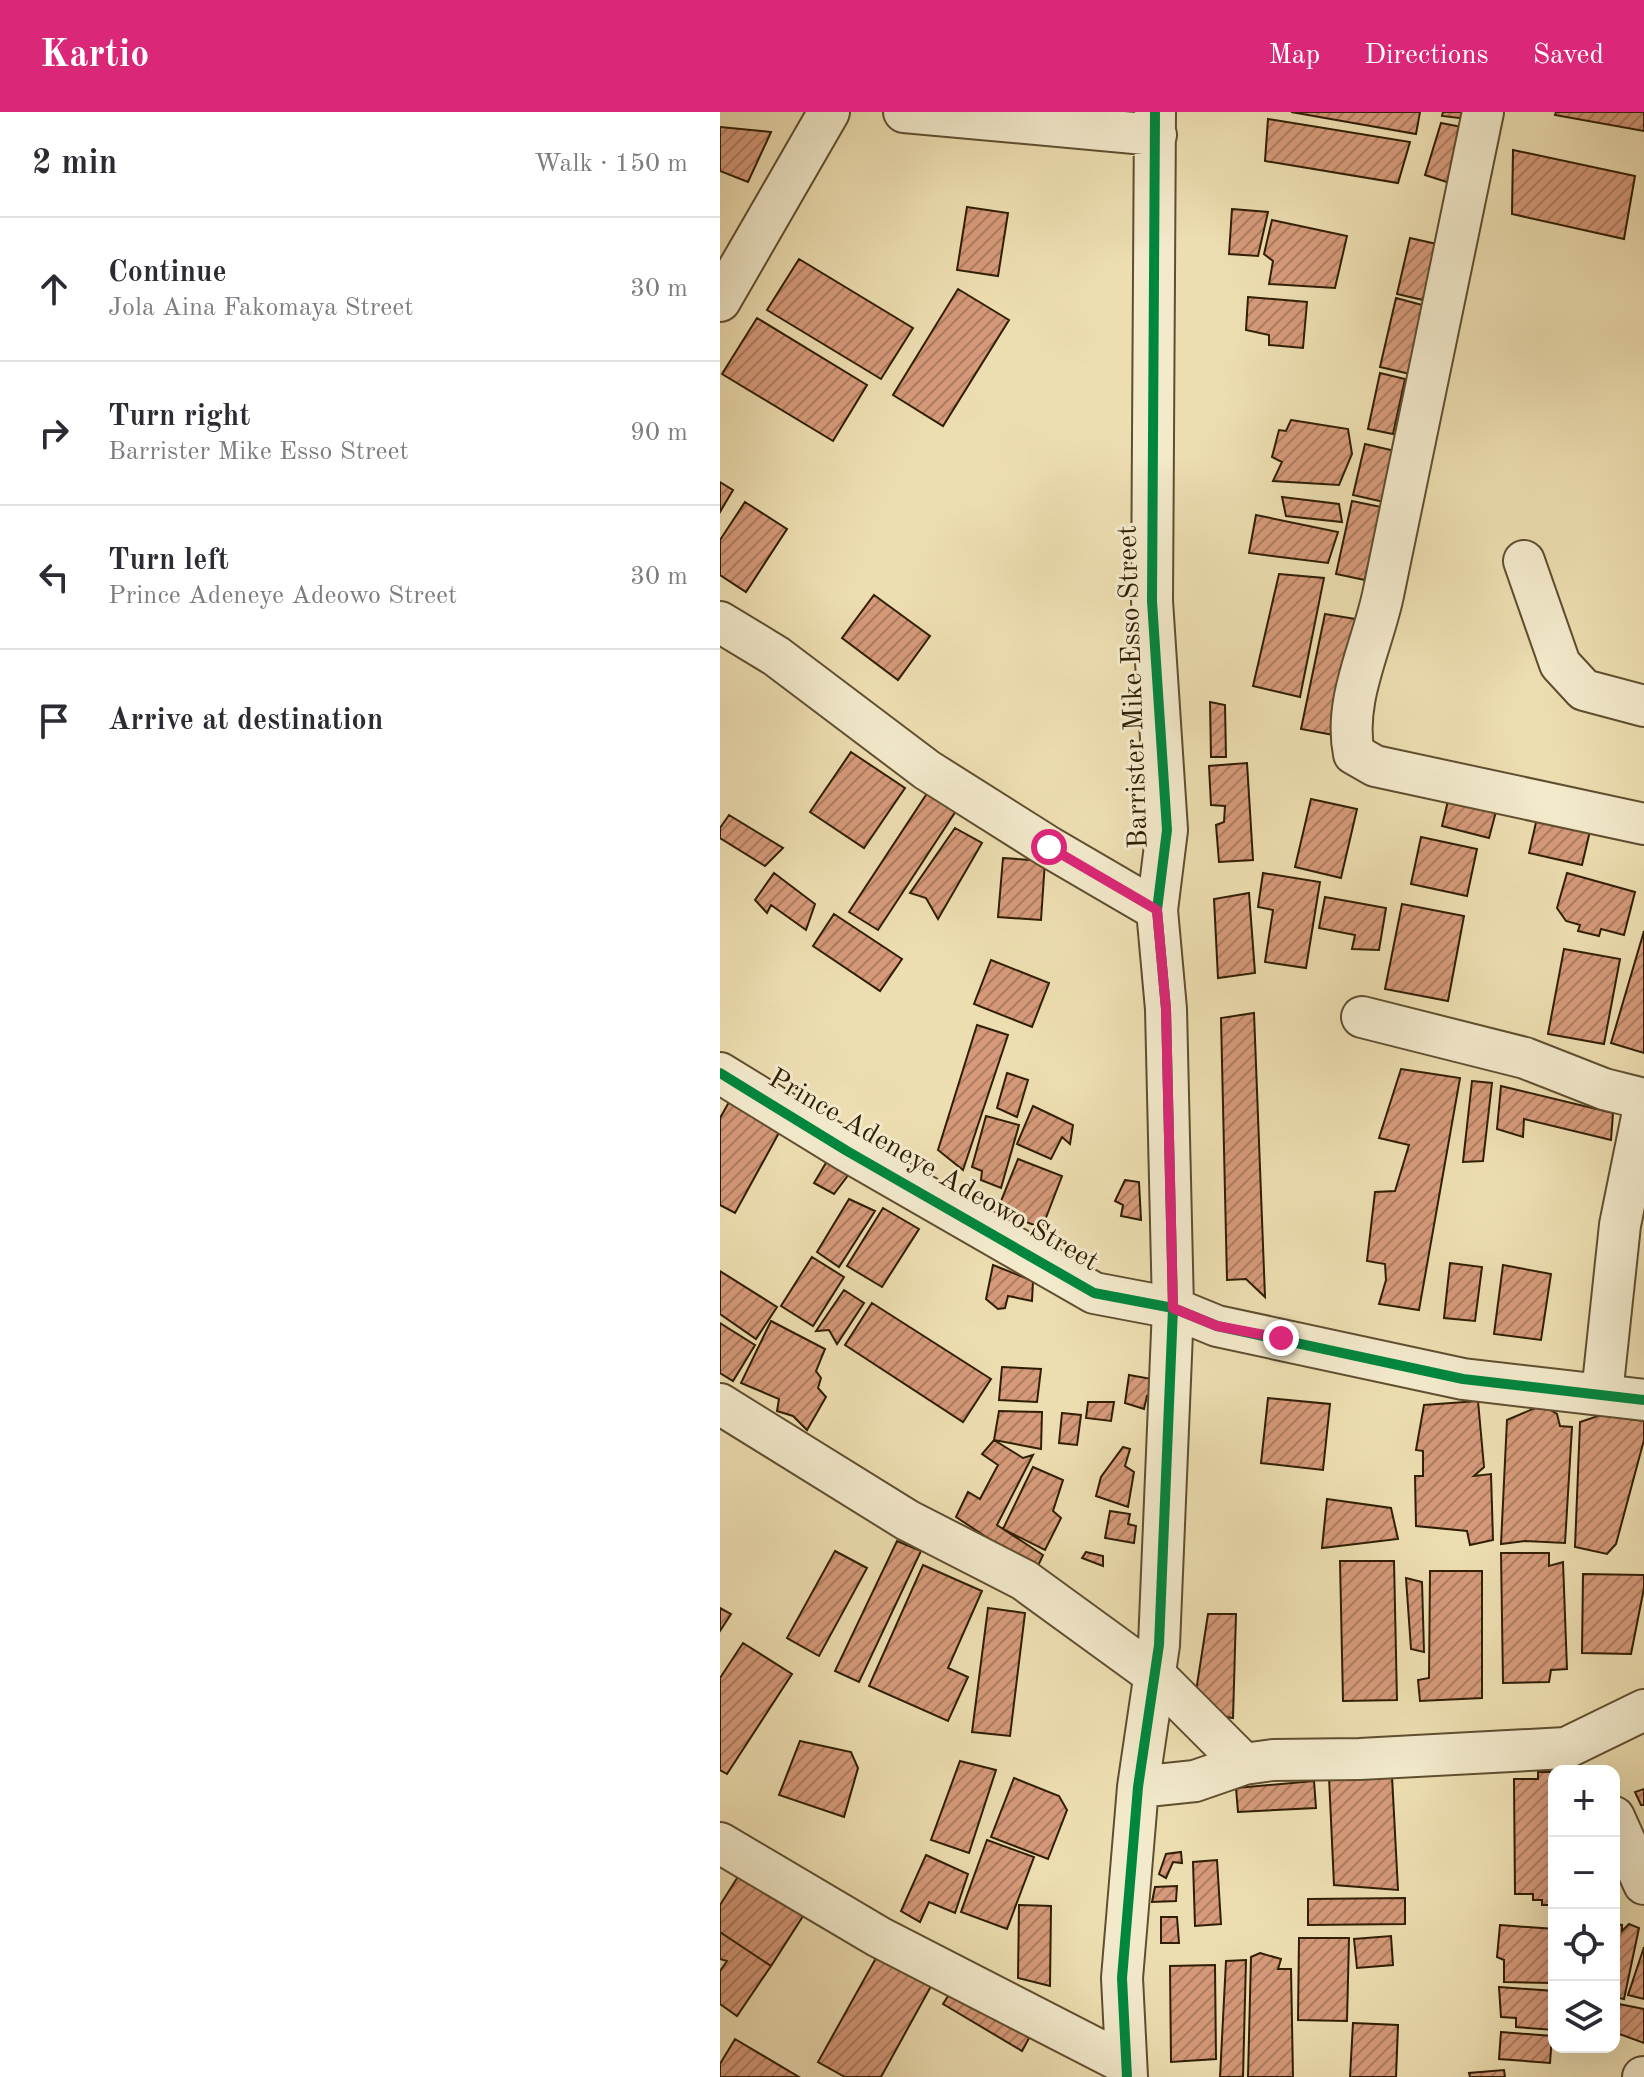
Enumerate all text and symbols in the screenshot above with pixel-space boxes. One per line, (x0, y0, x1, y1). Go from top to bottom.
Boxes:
text: Kartio (40, 37, 149, 75)
text: Map (1268, 42, 1320, 70)
text: Directions (1364, 42, 1489, 70)
text: Saved (1533, 42, 1604, 70)
text: 2 min (32, 147, 117, 181)
text: Walk · 150 m (534, 151, 688, 177)
text: Continue (108, 258, 227, 288)
icon: ahead (32, 267, 76, 311)
text: 30 m (630, 276, 688, 302)
text: Jola Aina Fakomaya Street (108, 295, 413, 321)
text: Turn right (108, 402, 250, 432)
icon: right (32, 411, 76, 455)
text: 90 m (630, 420, 688, 446)
text: Barrister Mike Esso Street (108, 439, 409, 465)
street label: Barrister Mike Esso Street (1114, 525, 1154, 849)
text: Turn left (108, 546, 229, 576)
icon: left (32, 555, 76, 599)
text: 30 m (630, 564, 688, 590)
text: Prince Adeneye Adeowo Street (108, 583, 457, 609)
icon: arrive (32, 699, 76, 743)
text: Arrive at destination (108, 706, 383, 736)
route start (1031, 829, 1067, 865)
street label: Prince Adeneye Adeowo Street (763, 1065, 1103, 1277)
route end (1263, 1320, 1299, 1356)
map controls (1548, 1765, 1620, 2053)
button: + (1548, 1765, 1620, 1837)
button: − (1548, 1837, 1620, 1909)
button: locate (1548, 1909, 1620, 1981)
button: layers (1548, 1981, 1620, 2053)

